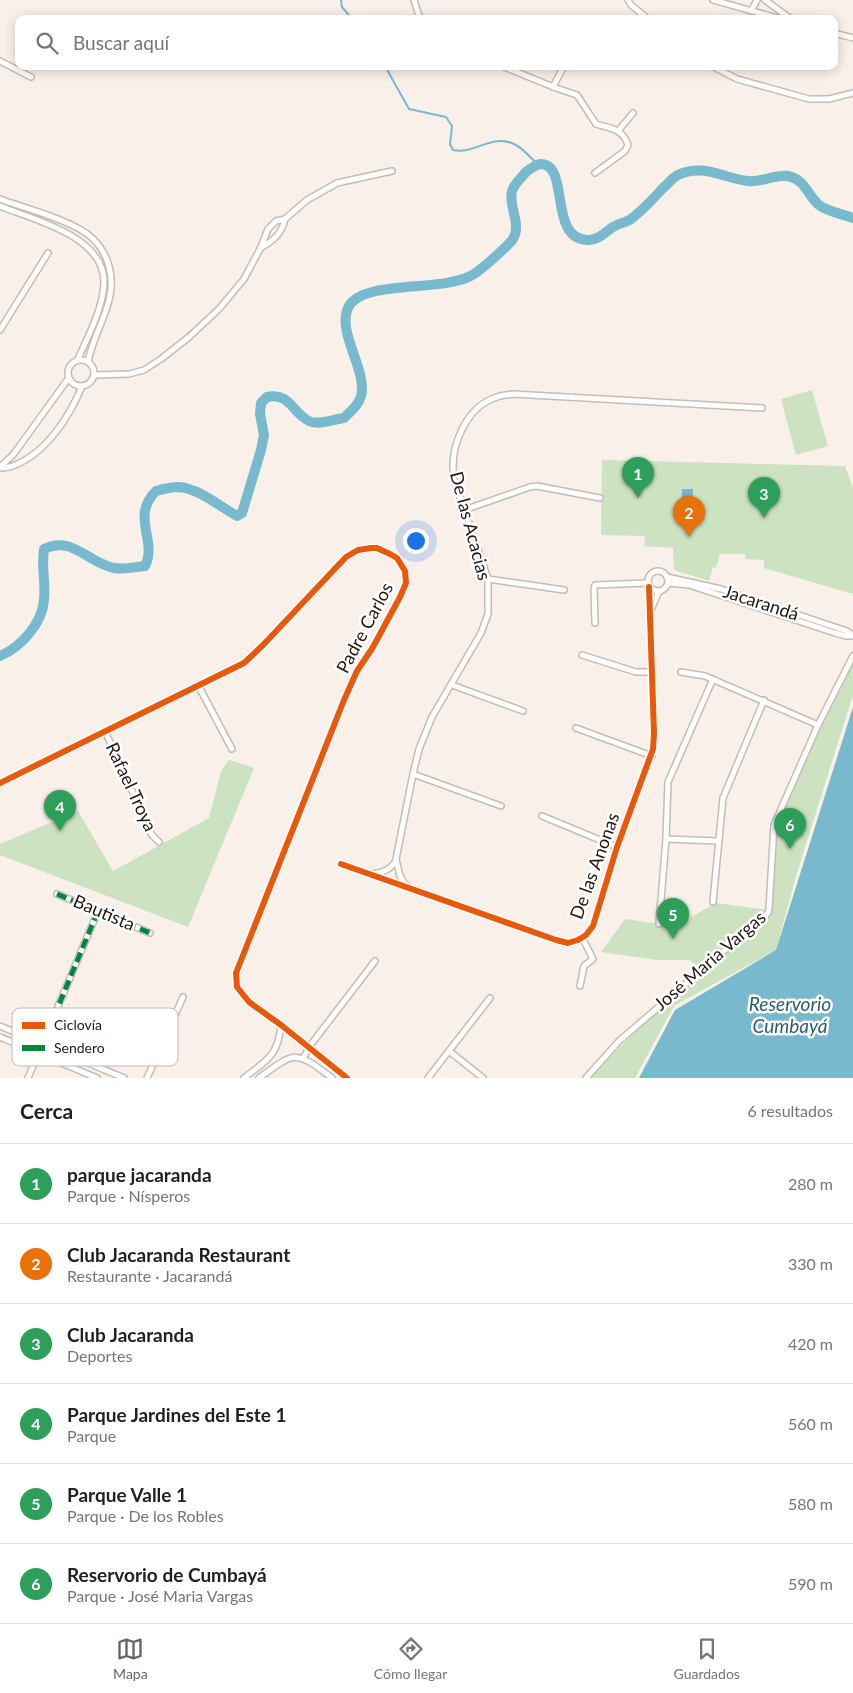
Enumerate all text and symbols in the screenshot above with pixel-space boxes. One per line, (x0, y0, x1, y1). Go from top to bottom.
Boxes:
search box (15, 15, 838, 70)
icon: search (33, 29, 61, 57)
text: Buscar aquí (73, 31, 169, 54)
pin: 1 (622, 457, 654, 498)
street label: De las Acacias (446, 469, 496, 583)
pin: 3 (748, 477, 780, 518)
pin: 2 (673, 496, 705, 537)
your location (403, 528, 429, 554)
street label: Padre Carlos (331, 578, 397, 677)
street label: Jacarandá (721, 580, 802, 625)
street label: Rafael Troya (102, 739, 162, 835)
pin: 4 (44, 790, 76, 831)
pin: 6 (774, 808, 806, 849)
street label: De las Anonas (565, 809, 624, 922)
street label: Bautista (70, 889, 138, 935)
pin: 5 (657, 898, 689, 939)
street label: José Maria Vargas (649, 906, 770, 1015)
water label: Reservorio Cumbayá (749, 992, 831, 1037)
legend (12, 1008, 178, 1066)
text: Ciclovía (54, 1016, 102, 1033)
text: Sendero (54, 1039, 105, 1056)
text: Cerca (20, 1098, 73, 1123)
text: 6 resultados (747, 1101, 833, 1120)
text: parque jacaranda (67, 1163, 212, 1186)
text: 1 (31, 1174, 41, 1193)
text: 280 m (788, 1174, 833, 1193)
text: Parque · Nísperos (67, 1186, 190, 1205)
text: Club Jacaranda Restaurant (67, 1243, 290, 1266)
text: 2 (31, 1254, 41, 1273)
text: 330 m (788, 1254, 833, 1273)
text: Restaurante · Jacarandá (67, 1266, 232, 1285)
text: Club Jacaranda (67, 1323, 194, 1346)
text: 3 (31, 1334, 41, 1353)
text: 420 m (788, 1334, 833, 1353)
text: Deportes (67, 1346, 132, 1365)
text: Parque Jardines del Este 1 (67, 1403, 287, 1426)
text: 4 (31, 1414, 41, 1433)
text: 560 m (788, 1414, 833, 1433)
text: Parque (67, 1426, 116, 1445)
text: Parque Valle 1 (67, 1483, 187, 1506)
text: 5 (31, 1494, 41, 1513)
text: 580 m (788, 1494, 833, 1513)
text: Parque · De los Robles (67, 1506, 224, 1525)
text: Reservorio de Cumbayá (67, 1563, 267, 1586)
text: 6 (31, 1574, 41, 1593)
text: 590 m (788, 1574, 833, 1593)
text: Parque · José Maria Vargas (67, 1586, 253, 1605)
tab: Mapa (113, 1635, 148, 1682)
tab: Cómo llegar (374, 1635, 447, 1682)
tab: Guardados (674, 1635, 740, 1682)

